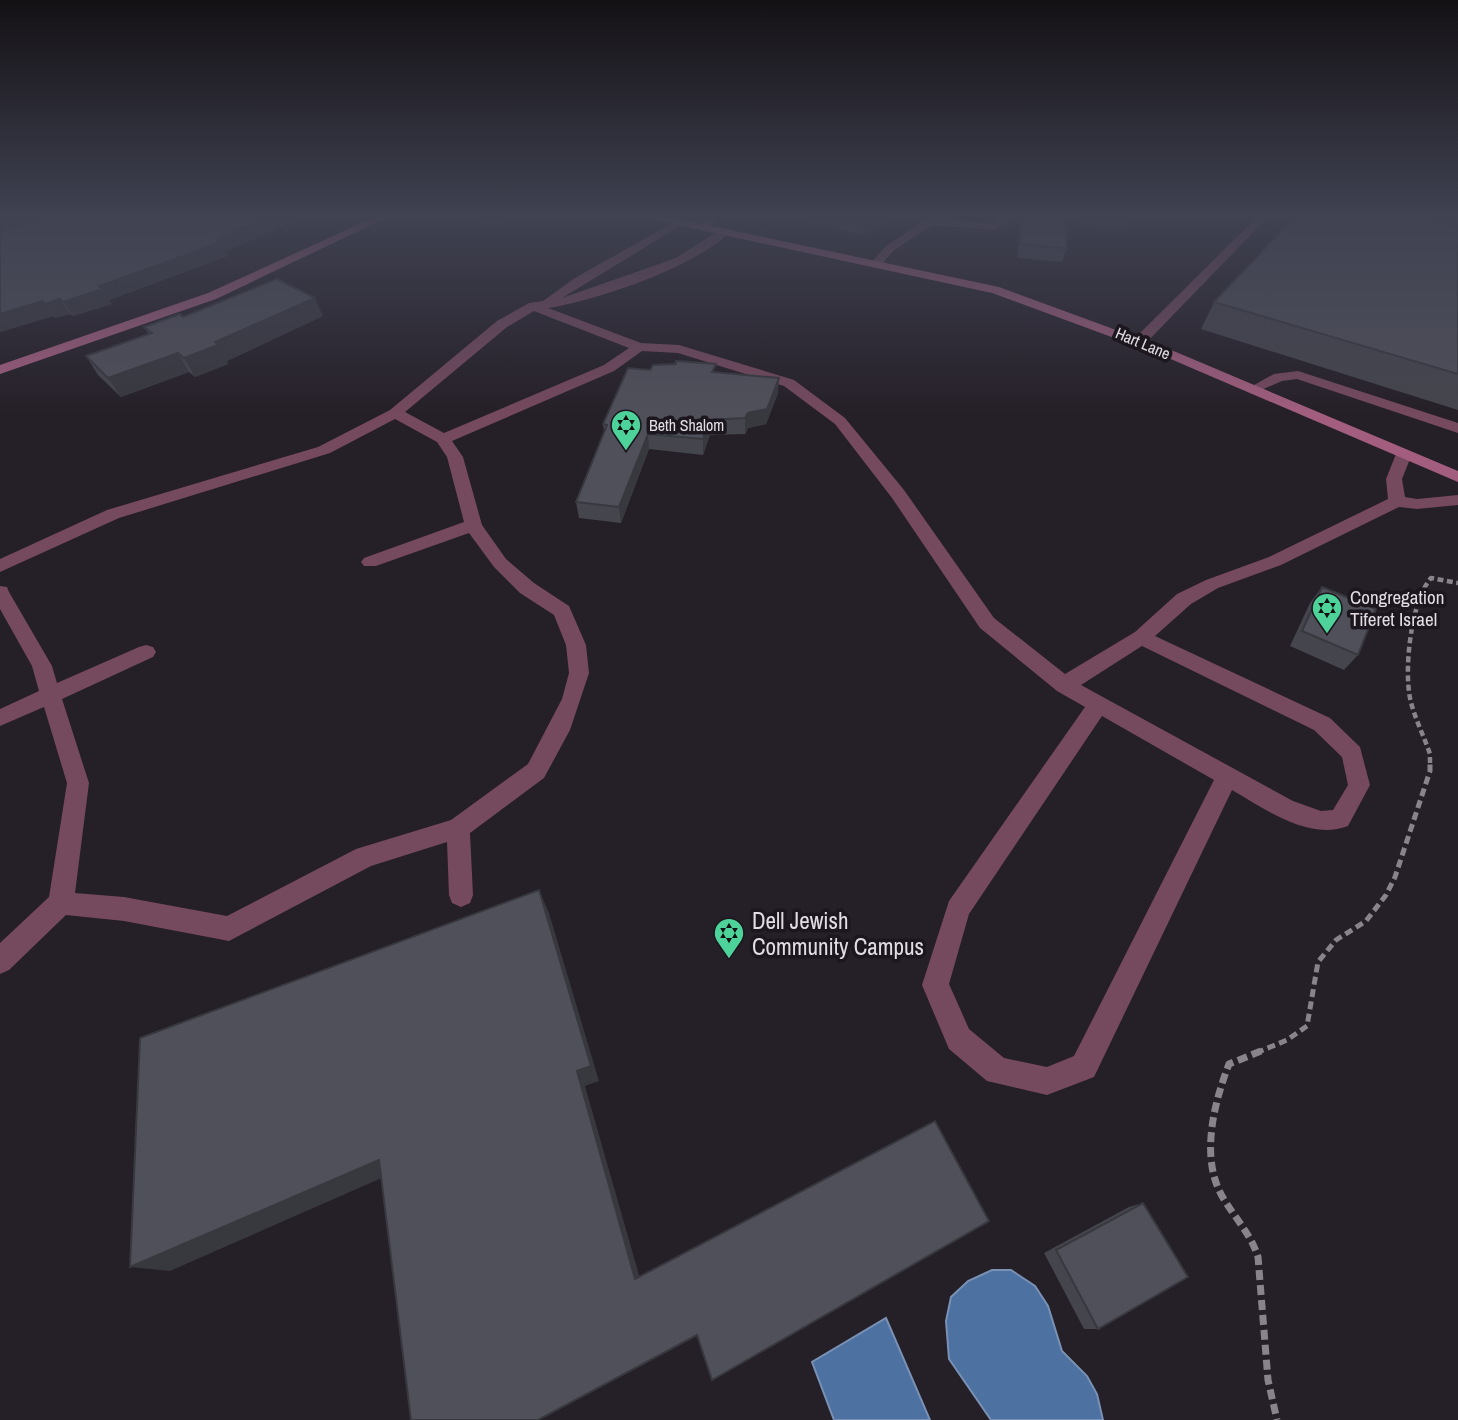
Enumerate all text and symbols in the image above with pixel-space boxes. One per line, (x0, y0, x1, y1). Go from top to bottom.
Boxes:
street label: Hart Lane (1112, 322, 1174, 364)
synagogue icon: Beth Shalom (609, 408, 643, 452)
place label: Beth Shalom (649, 414, 724, 436)
place label: Congregation Tiferet Israel (1350, 584, 1444, 632)
synagogue icon: Congregation Tiferet Israel (1310, 591, 1344, 635)
place label: Dell Jewish Community Campus (752, 905, 924, 962)
synagogue icon: Dell Jewish Community Campus (712, 916, 746, 960)

